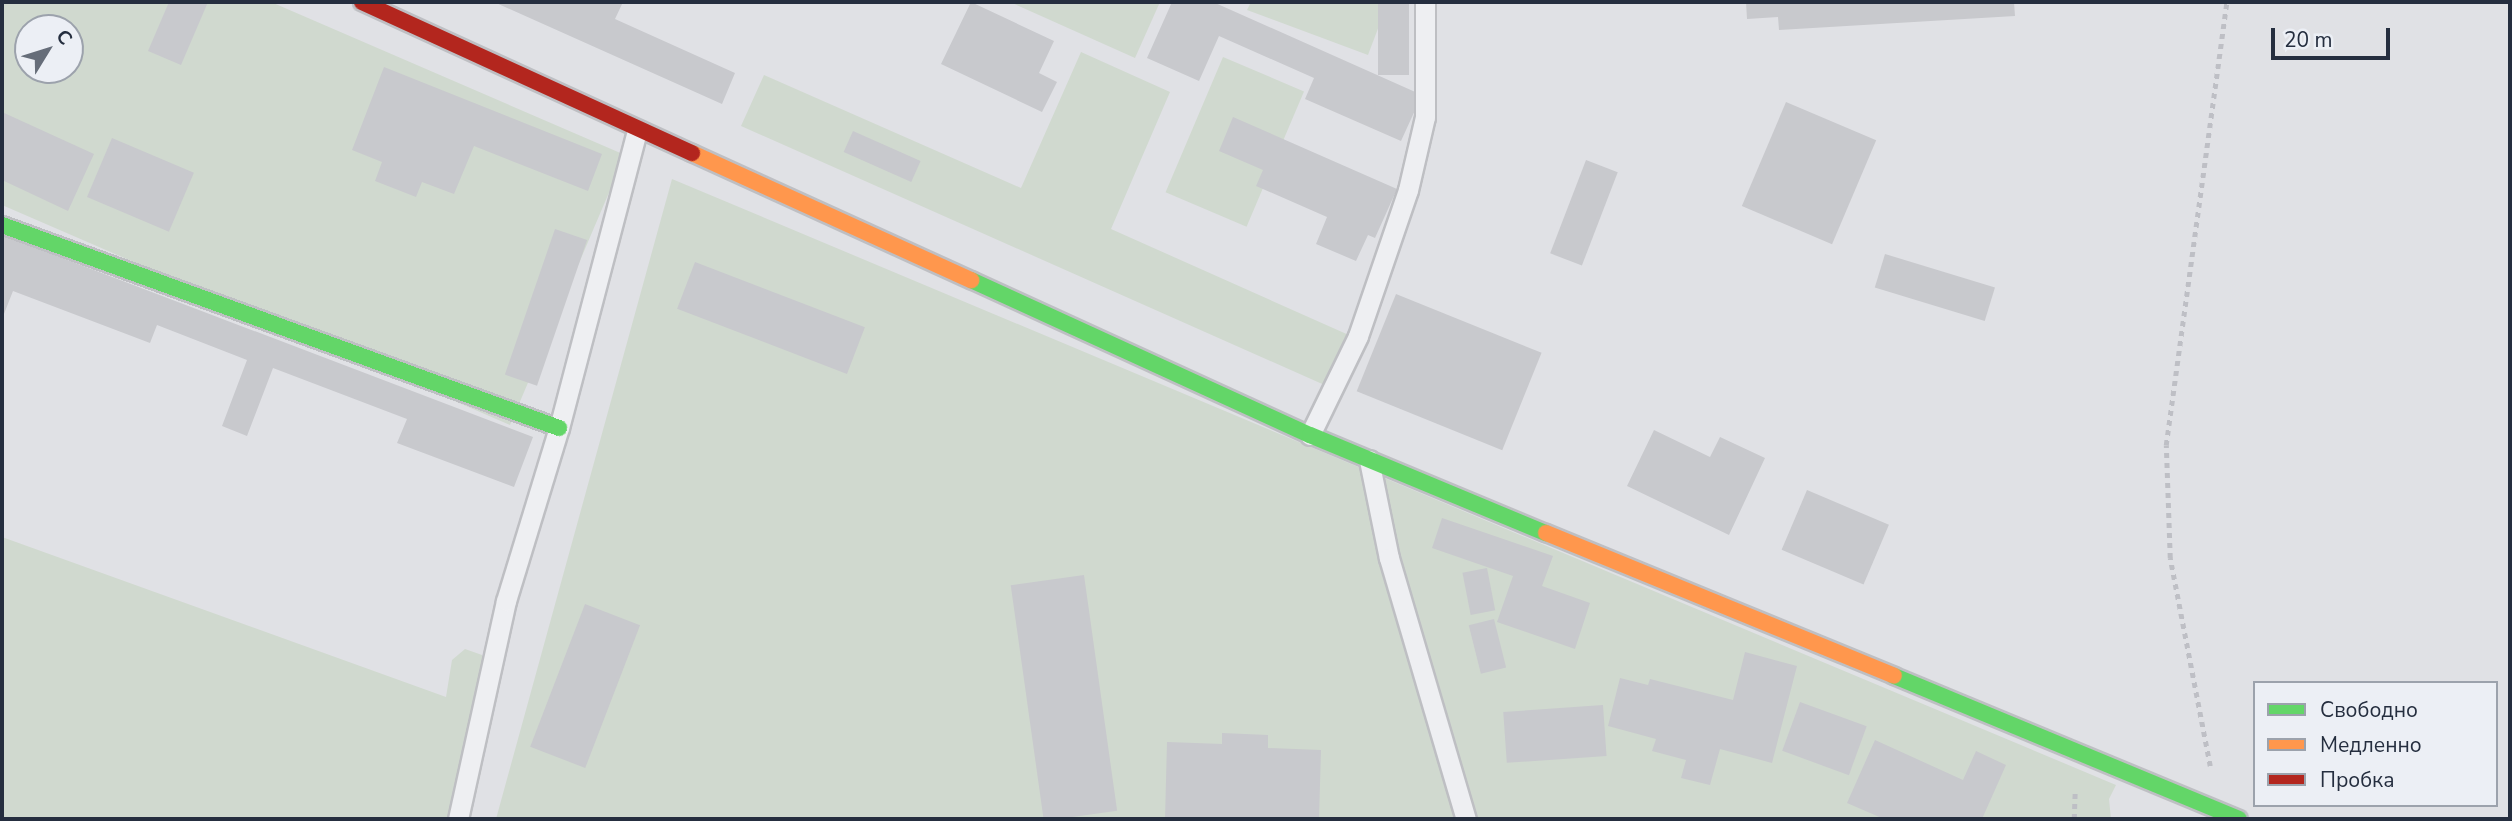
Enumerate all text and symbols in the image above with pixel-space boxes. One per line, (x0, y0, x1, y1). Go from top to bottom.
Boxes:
north arrow (14, 14, 84, 84)
scale bar (2274, 14, 2393, 58)
text: С (50, 24, 78, 50)
text: 20 m (2284, 26, 2333, 54)
legend (2253, 681, 2498, 807)
text: Свободно (2320, 696, 2418, 724)
text: Медленно (2320, 731, 2422, 759)
text: Пробка (2320, 766, 2394, 794)

